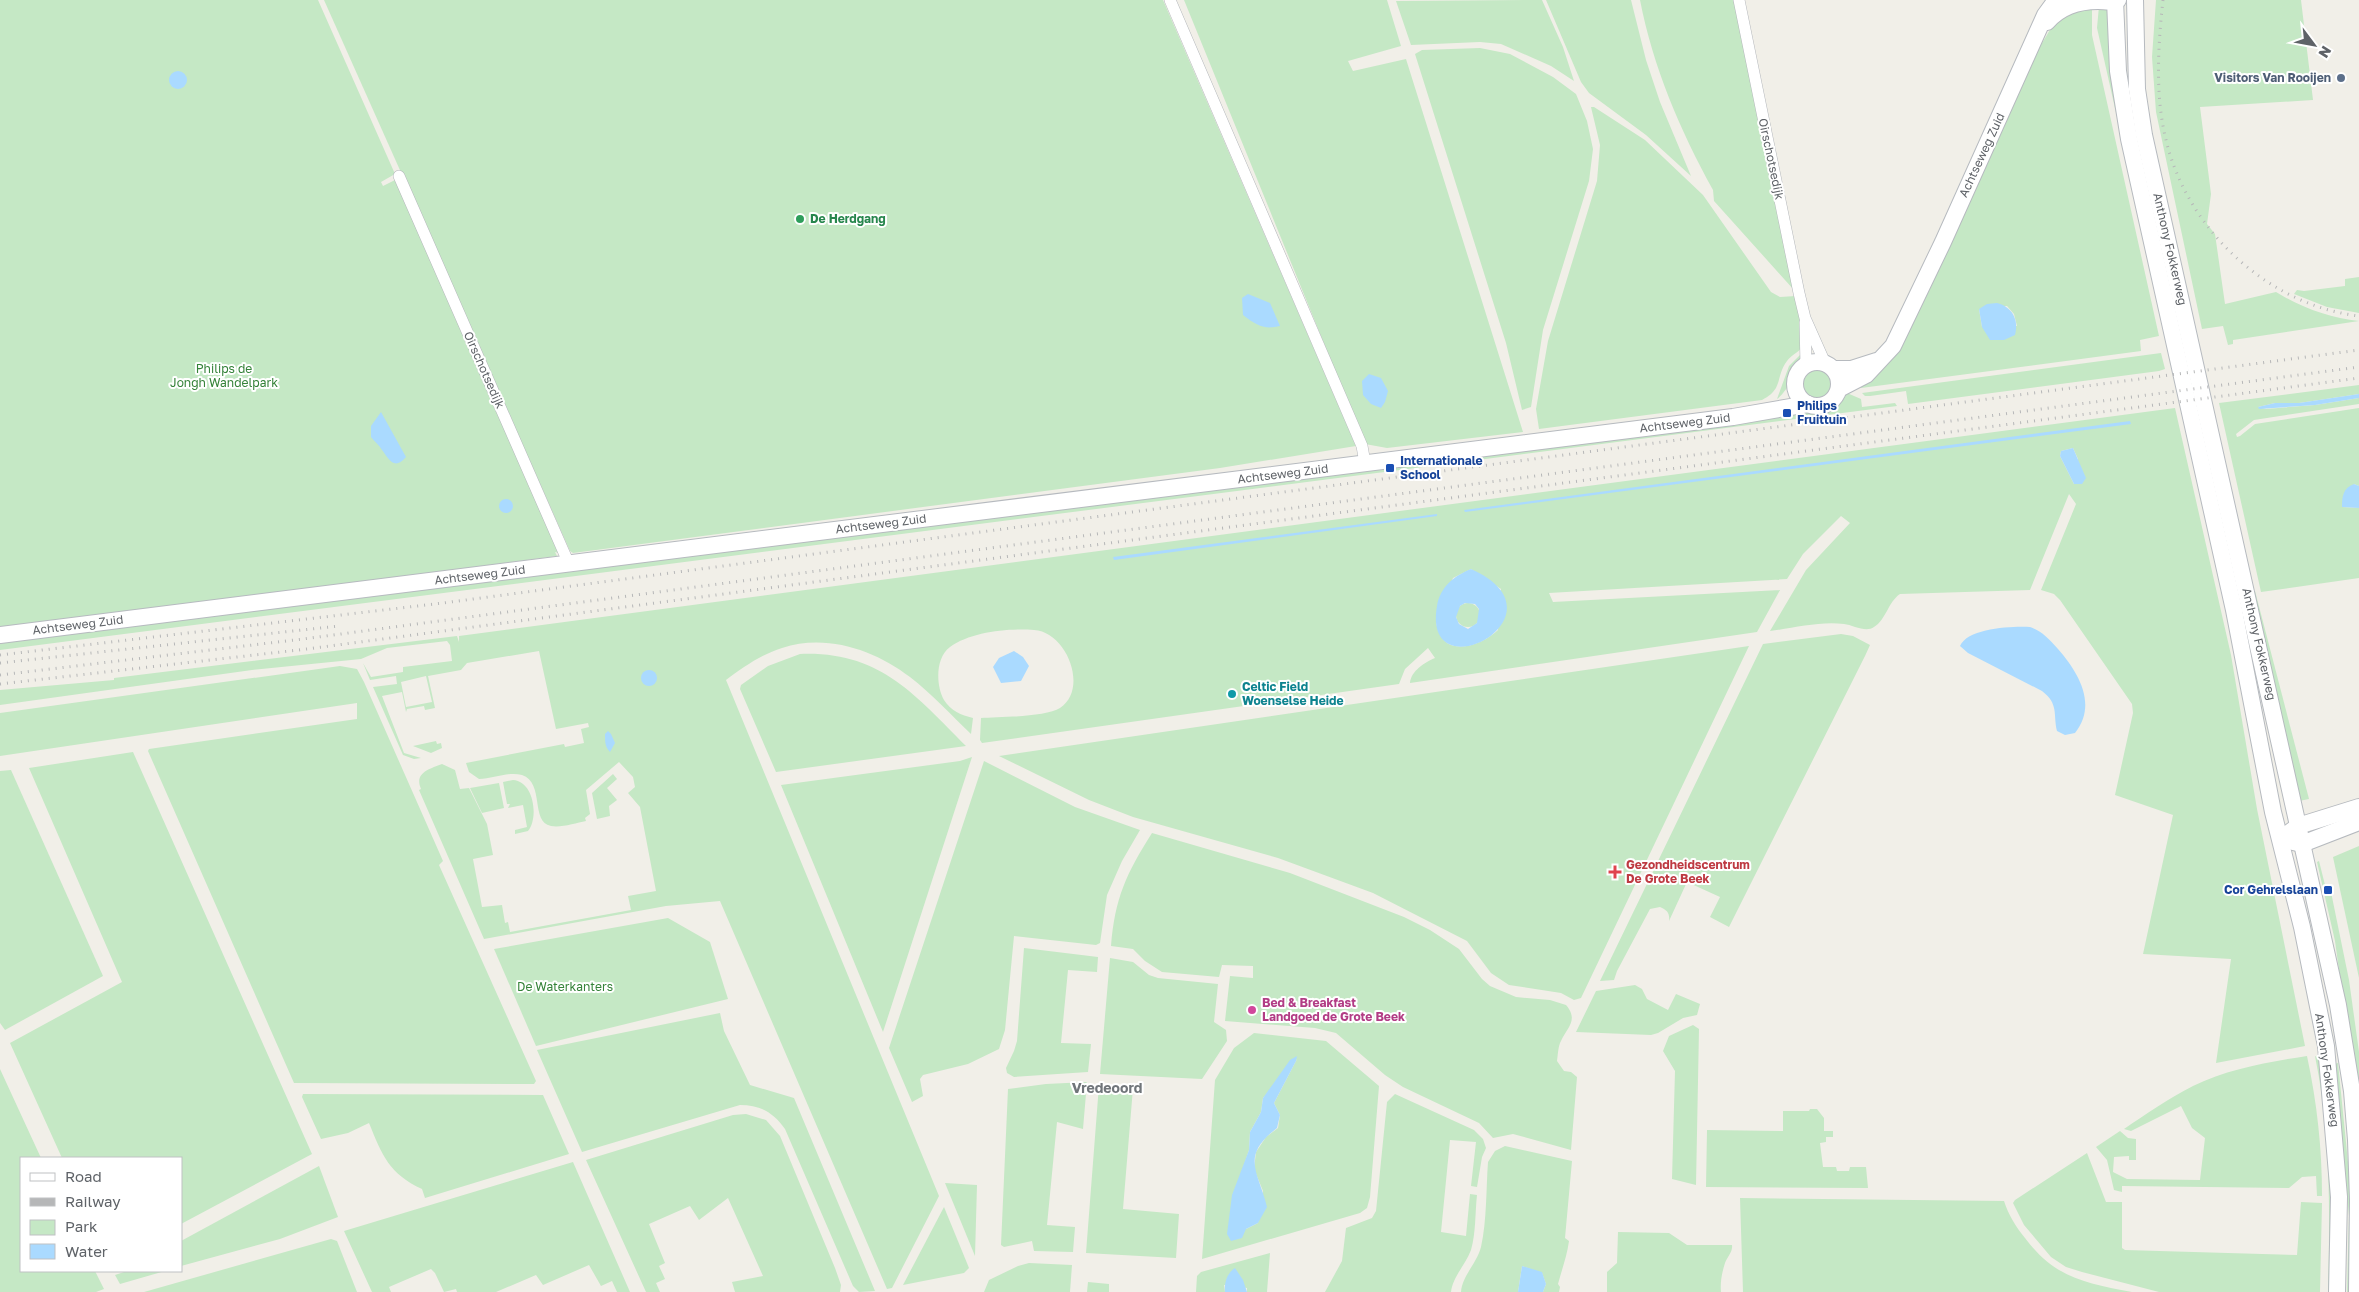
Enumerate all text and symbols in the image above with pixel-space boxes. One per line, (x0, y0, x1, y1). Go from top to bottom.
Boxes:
north arrow (2289, 20, 2339, 70)
text: N (2315, 43, 2335, 61)
place label: Visitors Van Rooijen (2214, 70, 2331, 85)
marker: Visitors Van Rooijen (2335, 72, 2347, 84)
street label: Achtseweg Zuid (1955, 110, 2008, 199)
street label: Oirschotsedijk (1756, 117, 1787, 201)
street label: Anthony Fokkerweg (2150, 191, 2191, 307)
place label: De Herdgang (810, 211, 886, 226)
marker: De Herdgang (794, 213, 806, 225)
street label: Oirschotsedijk (461, 329, 508, 411)
park label: Philips de Jongh Wandelpark (170, 361, 278, 390)
place label: Philips Fruittuin (1797, 398, 1846, 427)
marker: Philips Fruittuin (1781, 407, 1793, 419)
street label: Achtseweg Zuid (1639, 409, 1731, 436)
place label: Internationale School (1400, 453, 1483, 482)
street label: Achtseweg Zuid (1237, 460, 1329, 487)
marker: Internationale School (1384, 462, 1396, 474)
street label: Achtseweg Zuid (835, 510, 927, 537)
street label: Achtseweg Zuid (434, 561, 526, 588)
street label: Anthony Fokkerweg (2239, 586, 2280, 702)
street label: Achtseweg Zuid (32, 611, 124, 638)
place label: Celtic Field Woenselse Heide (1242, 679, 1344, 708)
marker: Celtic Field Woenselse Heide (1226, 688, 1238, 700)
place label: Gezondheidscentrum De Grote Beek (1626, 857, 1750, 886)
marker: Gezondheidscentrum De Grote Beek (1608, 865, 1622, 879)
place label: Cor Gehrelslaan (2224, 882, 2318, 897)
marker: Cor Gehrelslaan (2322, 884, 2334, 896)
park label: De Waterkanters (517, 979, 613, 994)
place label: Bed & Breakfast Landgoed de Grote Beek (1262, 995, 1405, 1024)
marker: Bed & Breakfast Landgoed de Grote Beek (1246, 1004, 1258, 1016)
street label: Anthony Fokkerweg (2312, 1012, 2343, 1128)
district label: Vredeoord (1072, 1079, 1142, 1096)
legend (20, 1157, 182, 1272)
text: Road (65, 1167, 102, 1185)
text: Railway (65, 1192, 121, 1210)
text: Park (65, 1217, 98, 1235)
text: Water (65, 1242, 108, 1260)

